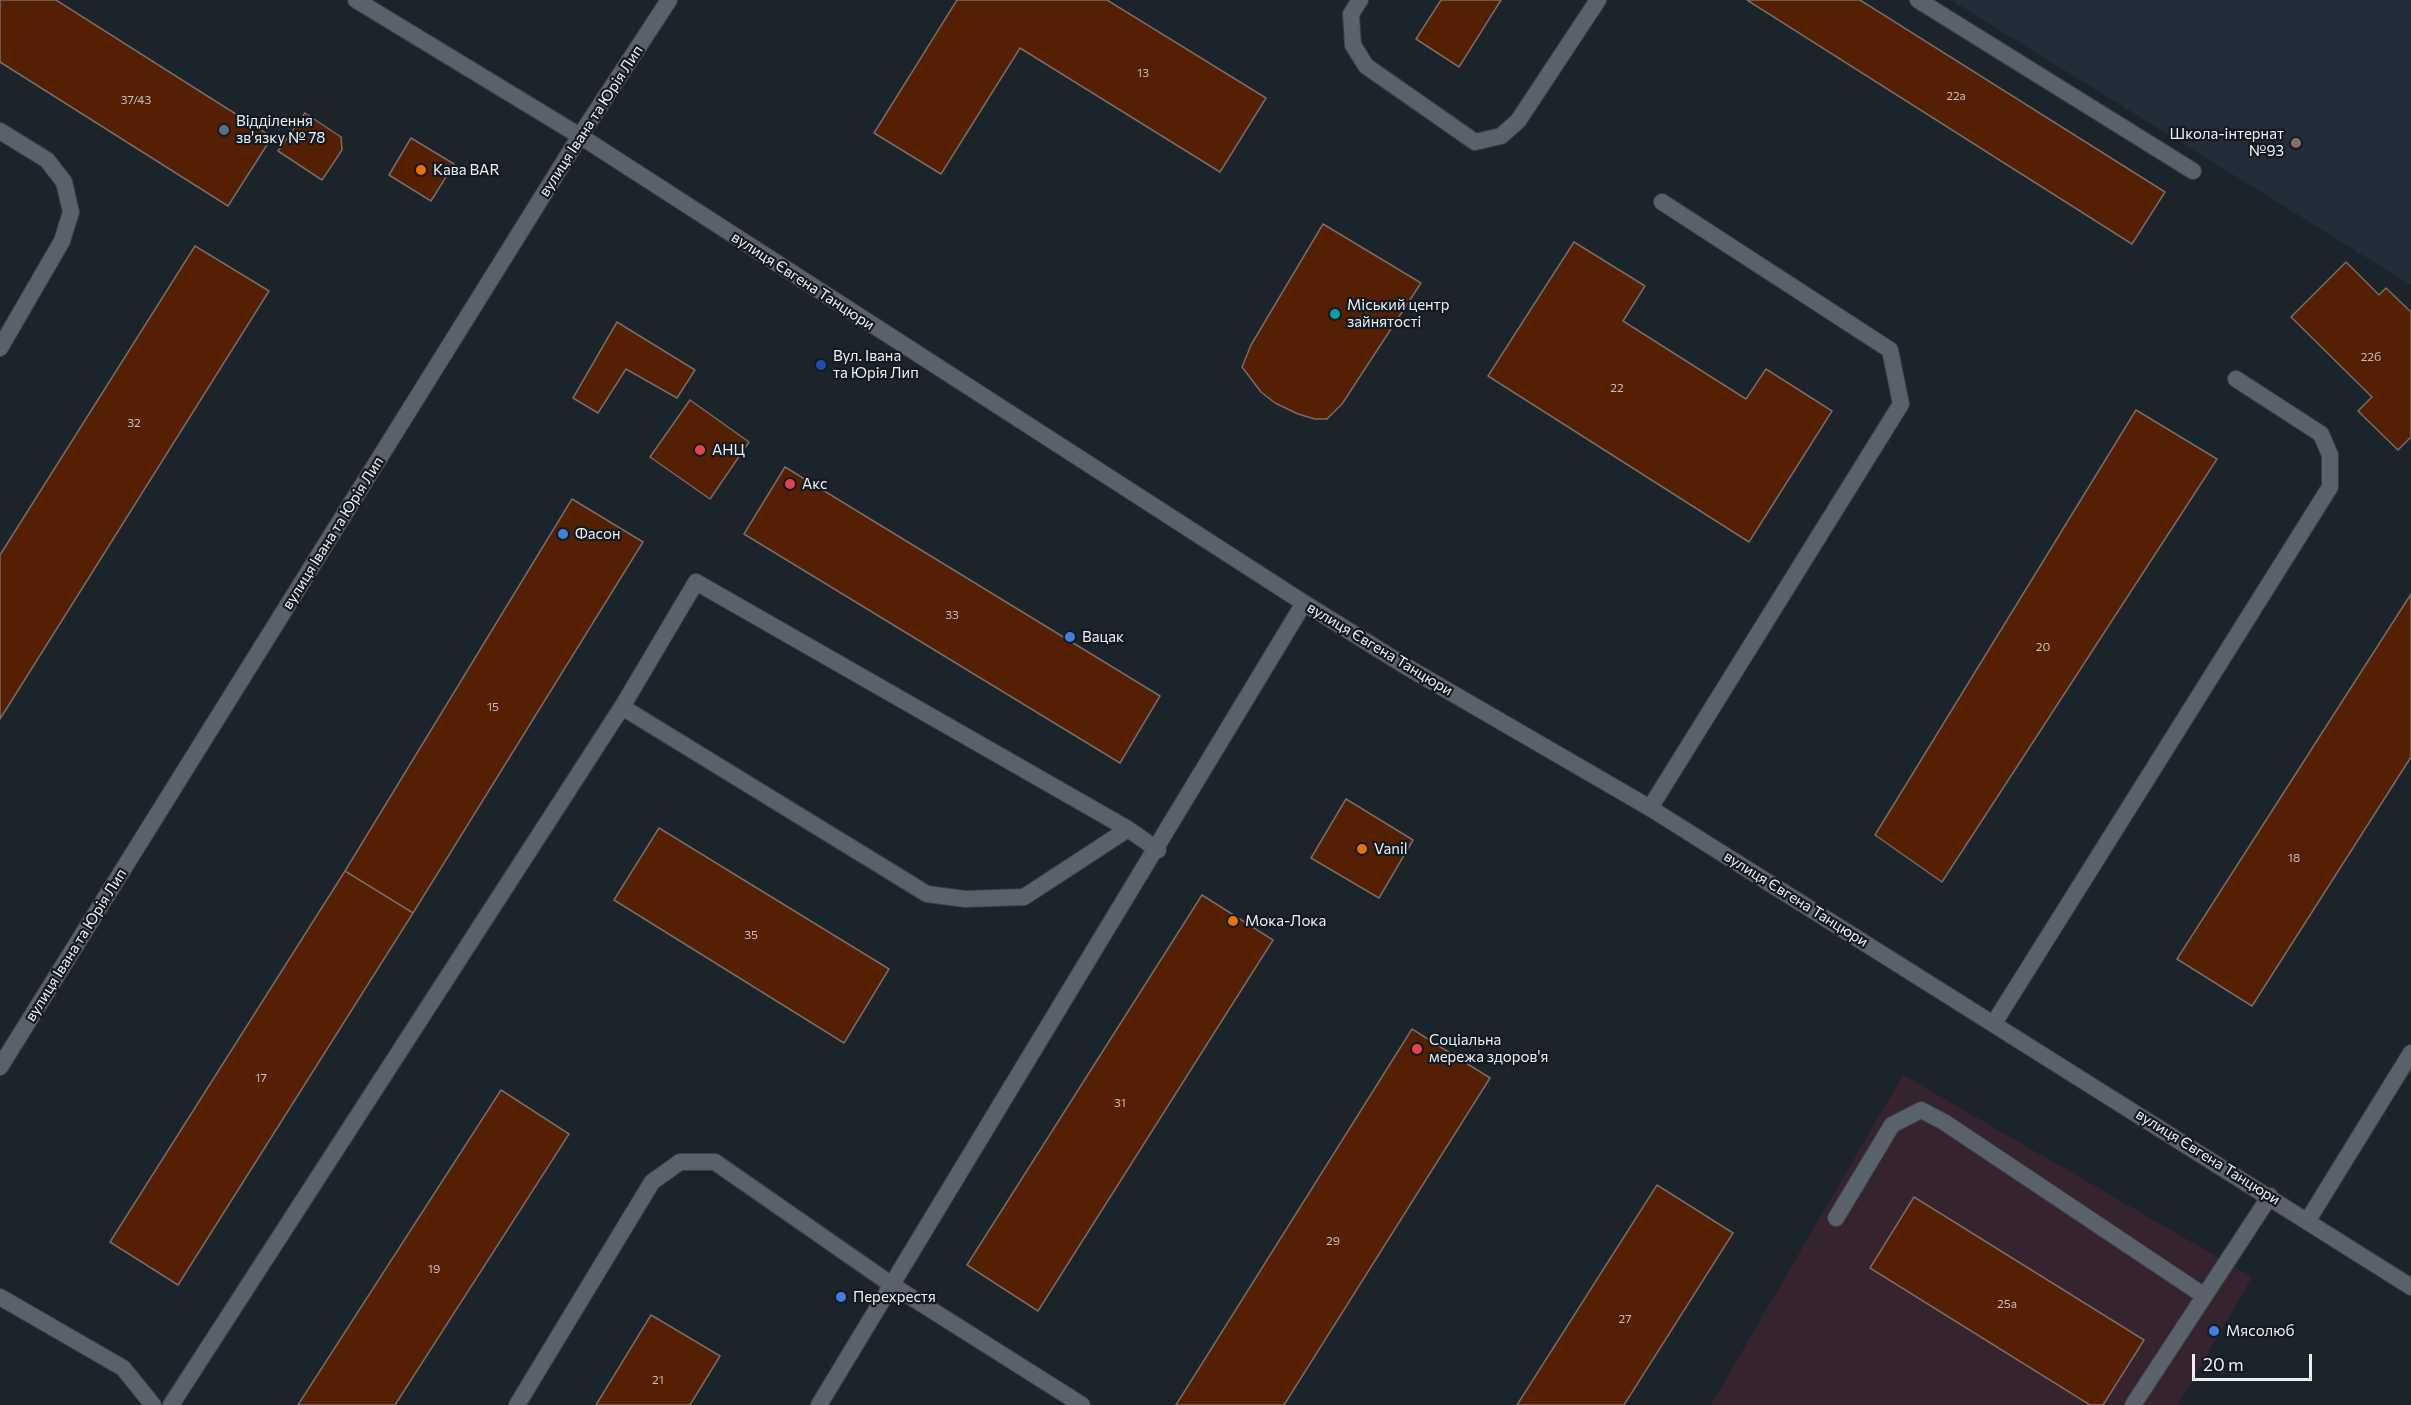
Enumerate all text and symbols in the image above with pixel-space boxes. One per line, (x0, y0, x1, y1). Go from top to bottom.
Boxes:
street label: вулиця Івана та Юрія Лип (535, 42, 647, 200)
house number: 13 (1137, 66, 1149, 80)
house number: 22а (1946, 89, 1966, 103)
house number: 37/43 (121, 93, 151, 107)
place label: Відділення зв'язку № 78 (236, 112, 325, 147)
marker: Відділення зв'язку № 78 (217, 123, 231, 137)
place label: Школа-інтернат №93 (2170, 125, 2284, 160)
marker: Школа-інтернат №93 (2289, 136, 2303, 150)
place label: Кава BAR (433, 161, 499, 179)
marker: Кава BAR (414, 163, 428, 177)
street label: вулиця Євгена Танцюри (728, 228, 878, 334)
place label: Міський центр зайнятості (1347, 296, 1449, 331)
marker: Міський центр зайнятості (1328, 307, 1342, 321)
place label: Вул. Івана та Юрія Лип (833, 347, 919, 382)
house number: 22б (2361, 350, 2381, 364)
marker: Вул. Івана та Юрія Лип (814, 358, 828, 372)
house number: 22 (1610, 381, 1624, 395)
house number: 32 (127, 416, 141, 430)
place label: АНЦ (712, 441, 745, 459)
marker: АНЦ (693, 443, 707, 457)
street label: вулиця Івана та Юрія Лип (279, 453, 387, 613)
place label: Акс (802, 475, 827, 493)
marker: Акс (783, 477, 797, 491)
place label: Фасон (575, 525, 621, 543)
marker: Фасон (556, 527, 570, 541)
street label: вулиця Євгена Танцюри (1304, 598, 1456, 700)
house number: 33 (945, 608, 959, 622)
place label: Вацак (1082, 628, 1124, 646)
marker: Вацак (1063, 630, 1077, 644)
house number: 20 (2036, 640, 2050, 654)
house number: 15 (487, 700, 499, 714)
place label: Vanil (1374, 840, 1408, 858)
marker: Vanil (1355, 842, 1369, 856)
street label: вулиця Євгена Танцюри (1721, 847, 1871, 951)
house number: 18 (2288, 851, 2300, 865)
street label: вулиця Івана та Юрія Лип (22, 865, 130, 1025)
place label: Мока-Лока (1245, 912, 1326, 930)
marker: Мока-Лока (1226, 914, 1240, 928)
house number: 35 (744, 928, 758, 942)
place label: Соціальна мережа здоров'я (1429, 1031, 1548, 1066)
marker: Соціальна мережа здоров'я (1410, 1042, 1424, 1056)
house number: 17 (255, 1071, 267, 1085)
house number: 31 (1114, 1096, 1126, 1110)
street label: вулиця Євгена Танцюри (2133, 1105, 2283, 1209)
house number: 29 (1326, 1234, 1340, 1248)
house number: 19 (428, 1262, 440, 1276)
place label: Перехрестя (853, 1288, 936, 1306)
marker: Перехрестя (834, 1290, 848, 1304)
house number: 25а (1997, 1297, 2017, 1311)
house number: 27 (1619, 1312, 1631, 1326)
place label: Мясолюб (2226, 1322, 2295, 1340)
marker: Мясолюб (2207, 1324, 2221, 1338)
scale bar (2195, 1342, 2315, 1380)
text: 20 m (2203, 1353, 2244, 1375)
house number: 21 (652, 1373, 664, 1387)

